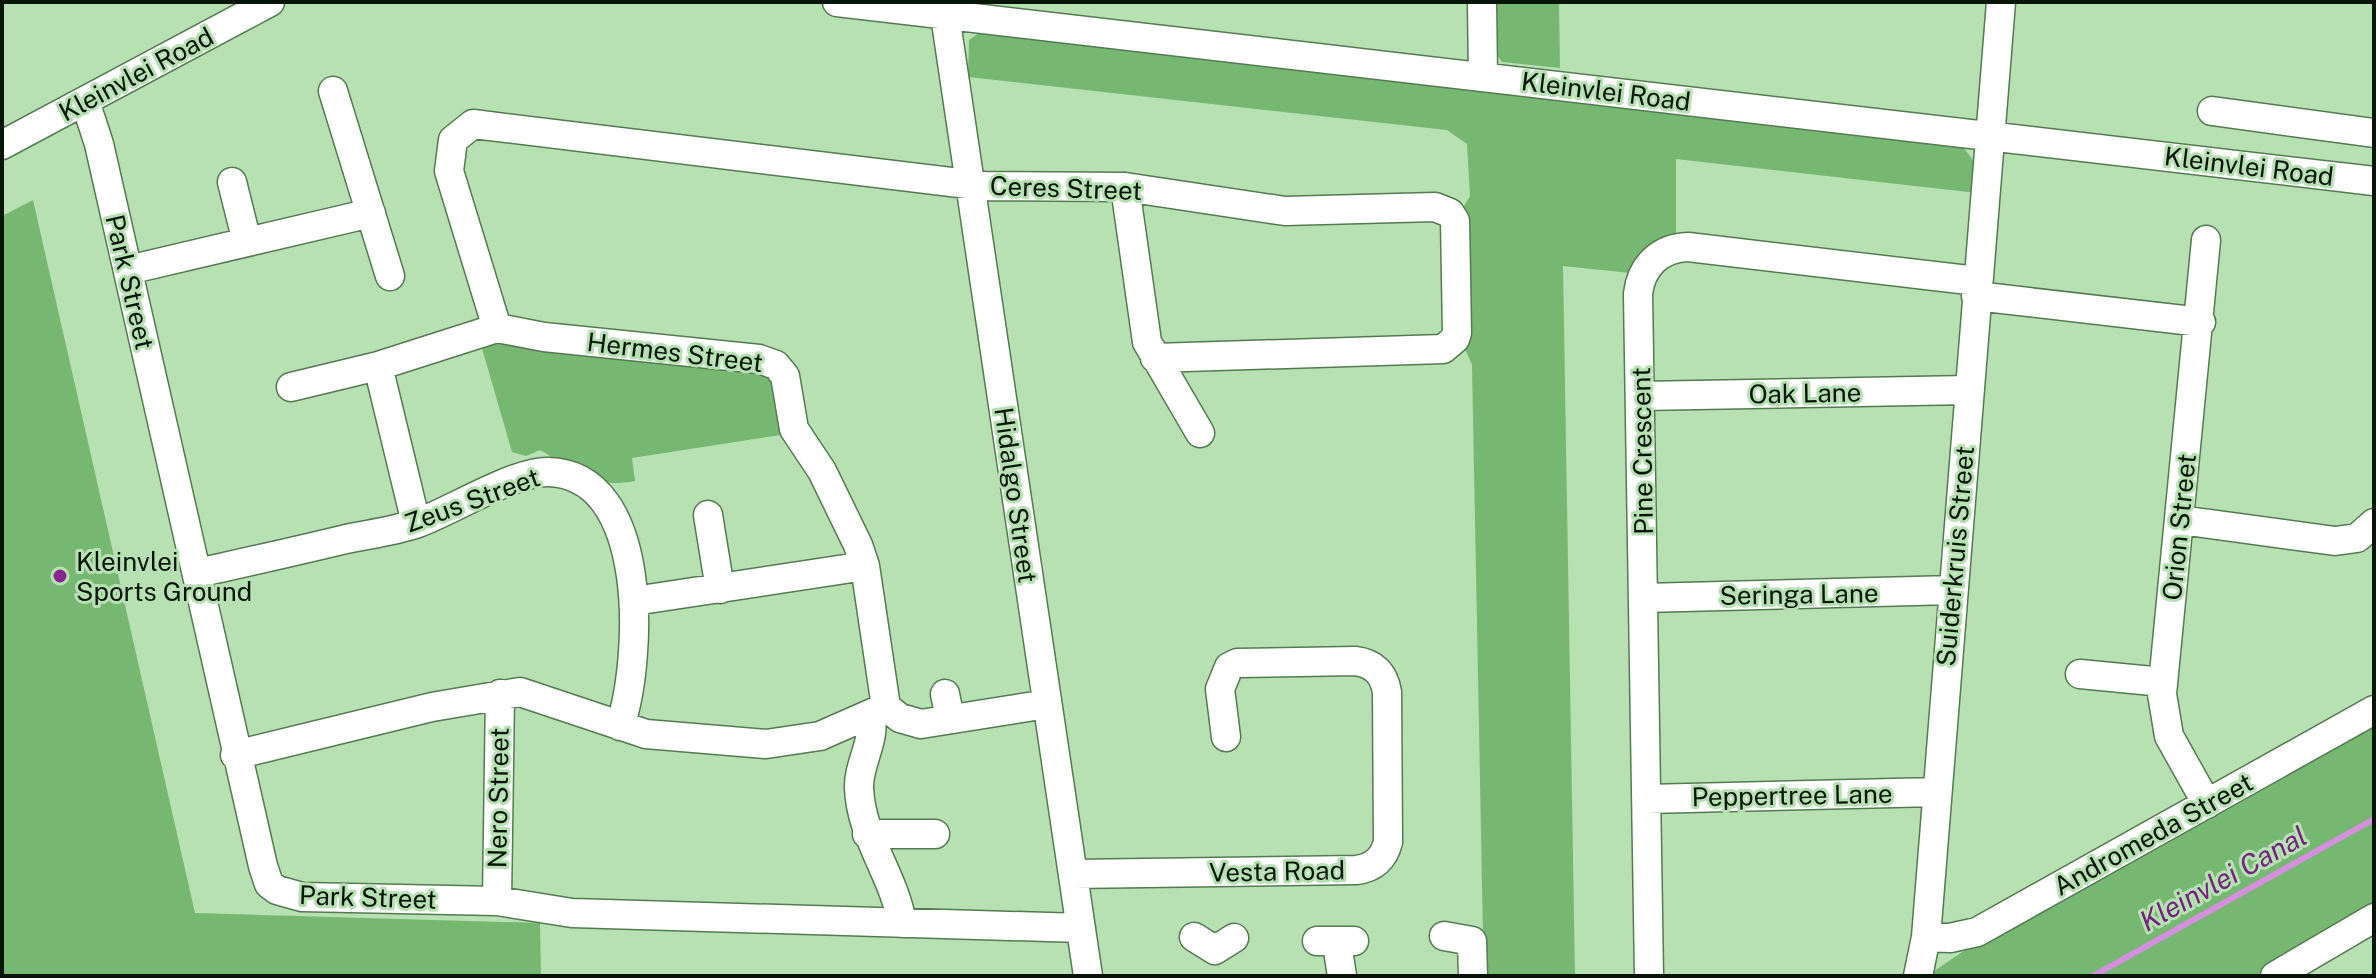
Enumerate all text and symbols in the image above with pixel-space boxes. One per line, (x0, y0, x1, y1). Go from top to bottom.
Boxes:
street label: Kleinvlei Road (54, 20, 218, 128)
street label: Kleinvlei Road (1520, 65, 1692, 117)
street label: Kleinvlei Road (2163, 140, 2335, 192)
street label: Ceres Street (989, 170, 1143, 206)
street label: Park Street (99, 211, 161, 353)
street label: Hermes Street (585, 326, 765, 378)
street label: Pine Crescent (1625, 367, 1659, 535)
street label: Oak Lane (1748, 377, 1862, 409)
street label: Hidalgo Street (988, 405, 1044, 585)
street label: Suiderkruis Street (1930, 444, 1980, 668)
street label: Orion Street (2156, 452, 2202, 602)
street label: Zeus Street (400, 461, 544, 539)
place label: Kleinvlei Sports Ground (76, 546, 252, 607)
marker: Kleinvlei Sports Ground (51, 567, 69, 585)
street label: Seringa Lane (1719, 577, 1879, 611)
street label: Nero Street (481, 727, 515, 869)
street label: Andromeda Street (2048, 766, 2258, 902)
street label: Peppertree Lane (1691, 778, 1893, 812)
water label: Kleinvlei Canal (2134, 819, 2312, 937)
street label: Vesta Road (1209, 854, 1345, 888)
street label: Park Street (299, 879, 437, 915)

